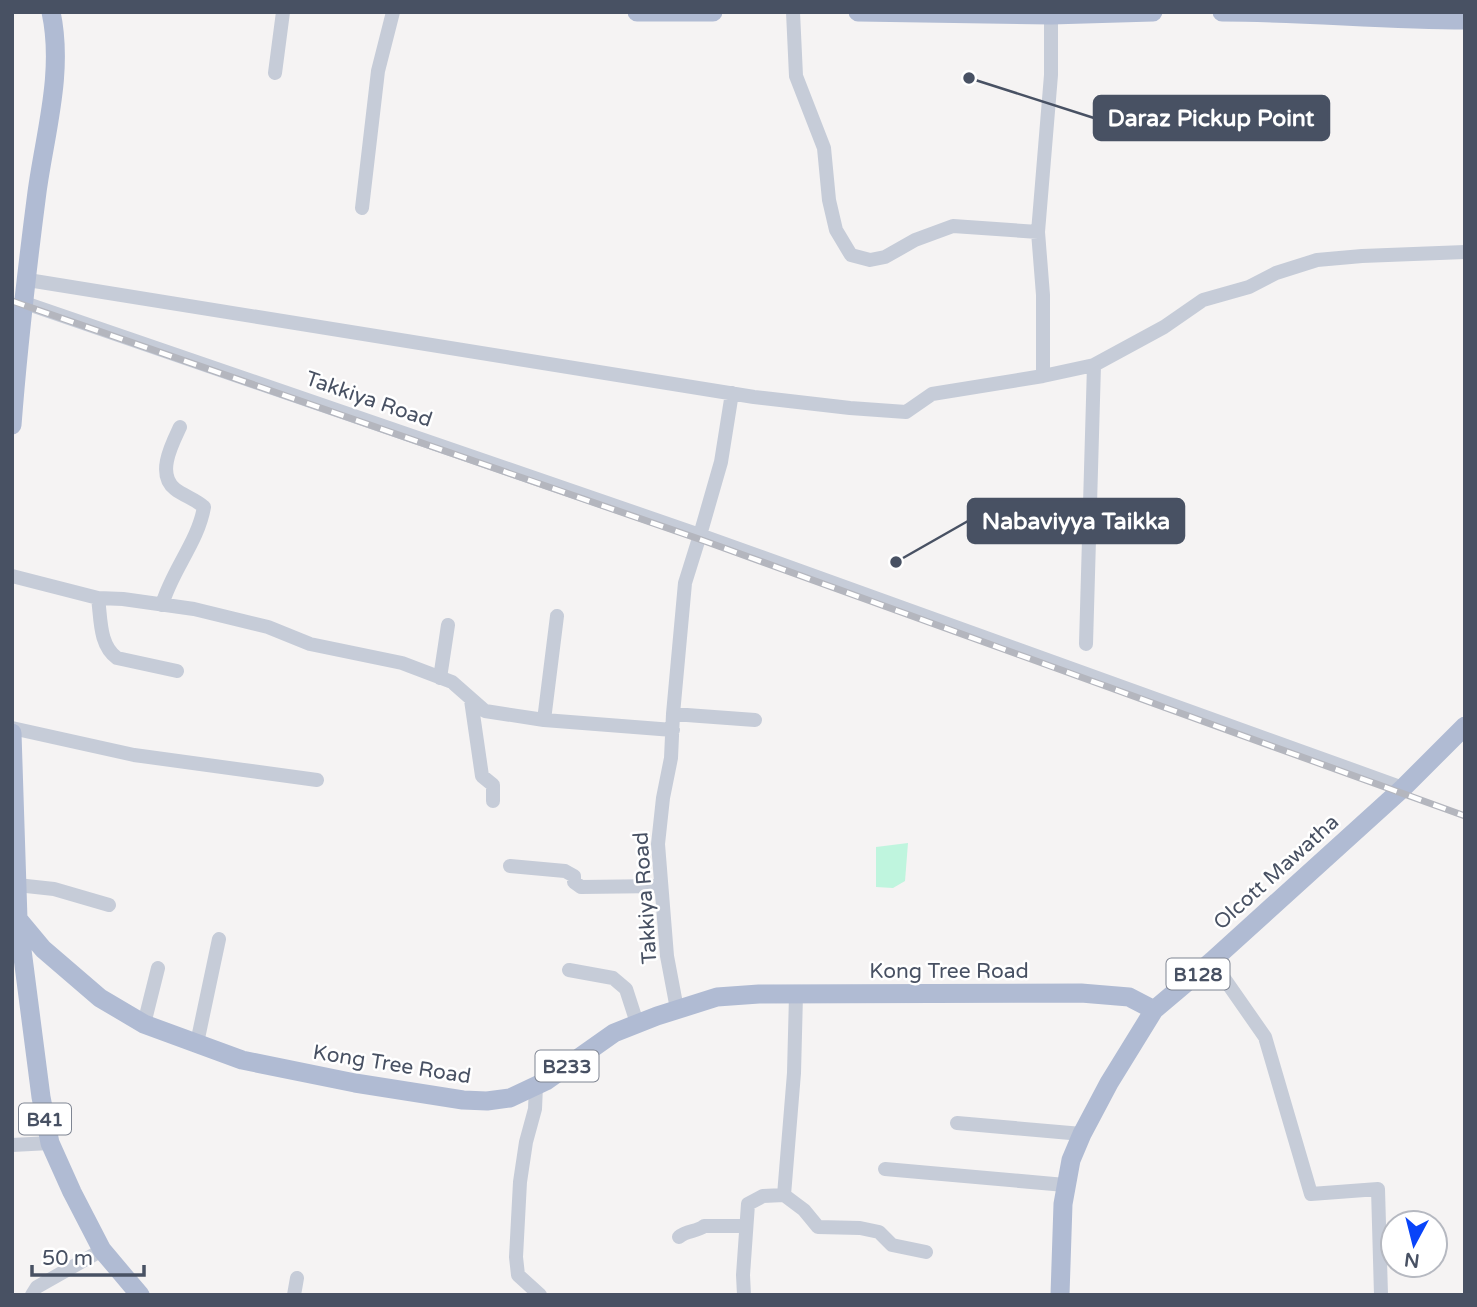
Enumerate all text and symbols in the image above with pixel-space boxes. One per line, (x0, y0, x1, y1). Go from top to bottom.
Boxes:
callout: Daraz Pickup Point (1094, 96, 1329, 140)
text: Daraz Pickup Point (1108, 105, 1315, 133)
street label: Takkiya Road (302, 366, 435, 433)
callout: Nabaviyya Taikka (968, 499, 1184, 543)
text: Nabaviyya Taikka (982, 508, 1170, 536)
street label: Olcott Mawatha (1209, 810, 1344, 935)
street label: Takkiya Road (628, 831, 663, 965)
road number: B128 (1166, 958, 1230, 990)
street label: Kong Tree Road (869, 959, 1029, 984)
street label: Kong Tree Road (311, 1040, 473, 1089)
road number: B233 (536, 1050, 598, 1082)
road number: B41 (19, 1104, 71, 1134)
north arrow (1379, 1209, 1449, 1279)
scale bar (32, 1234, 144, 1278)
text: 50 m (42, 1246, 93, 1271)
text: N (1403, 1248, 1421, 1272)

